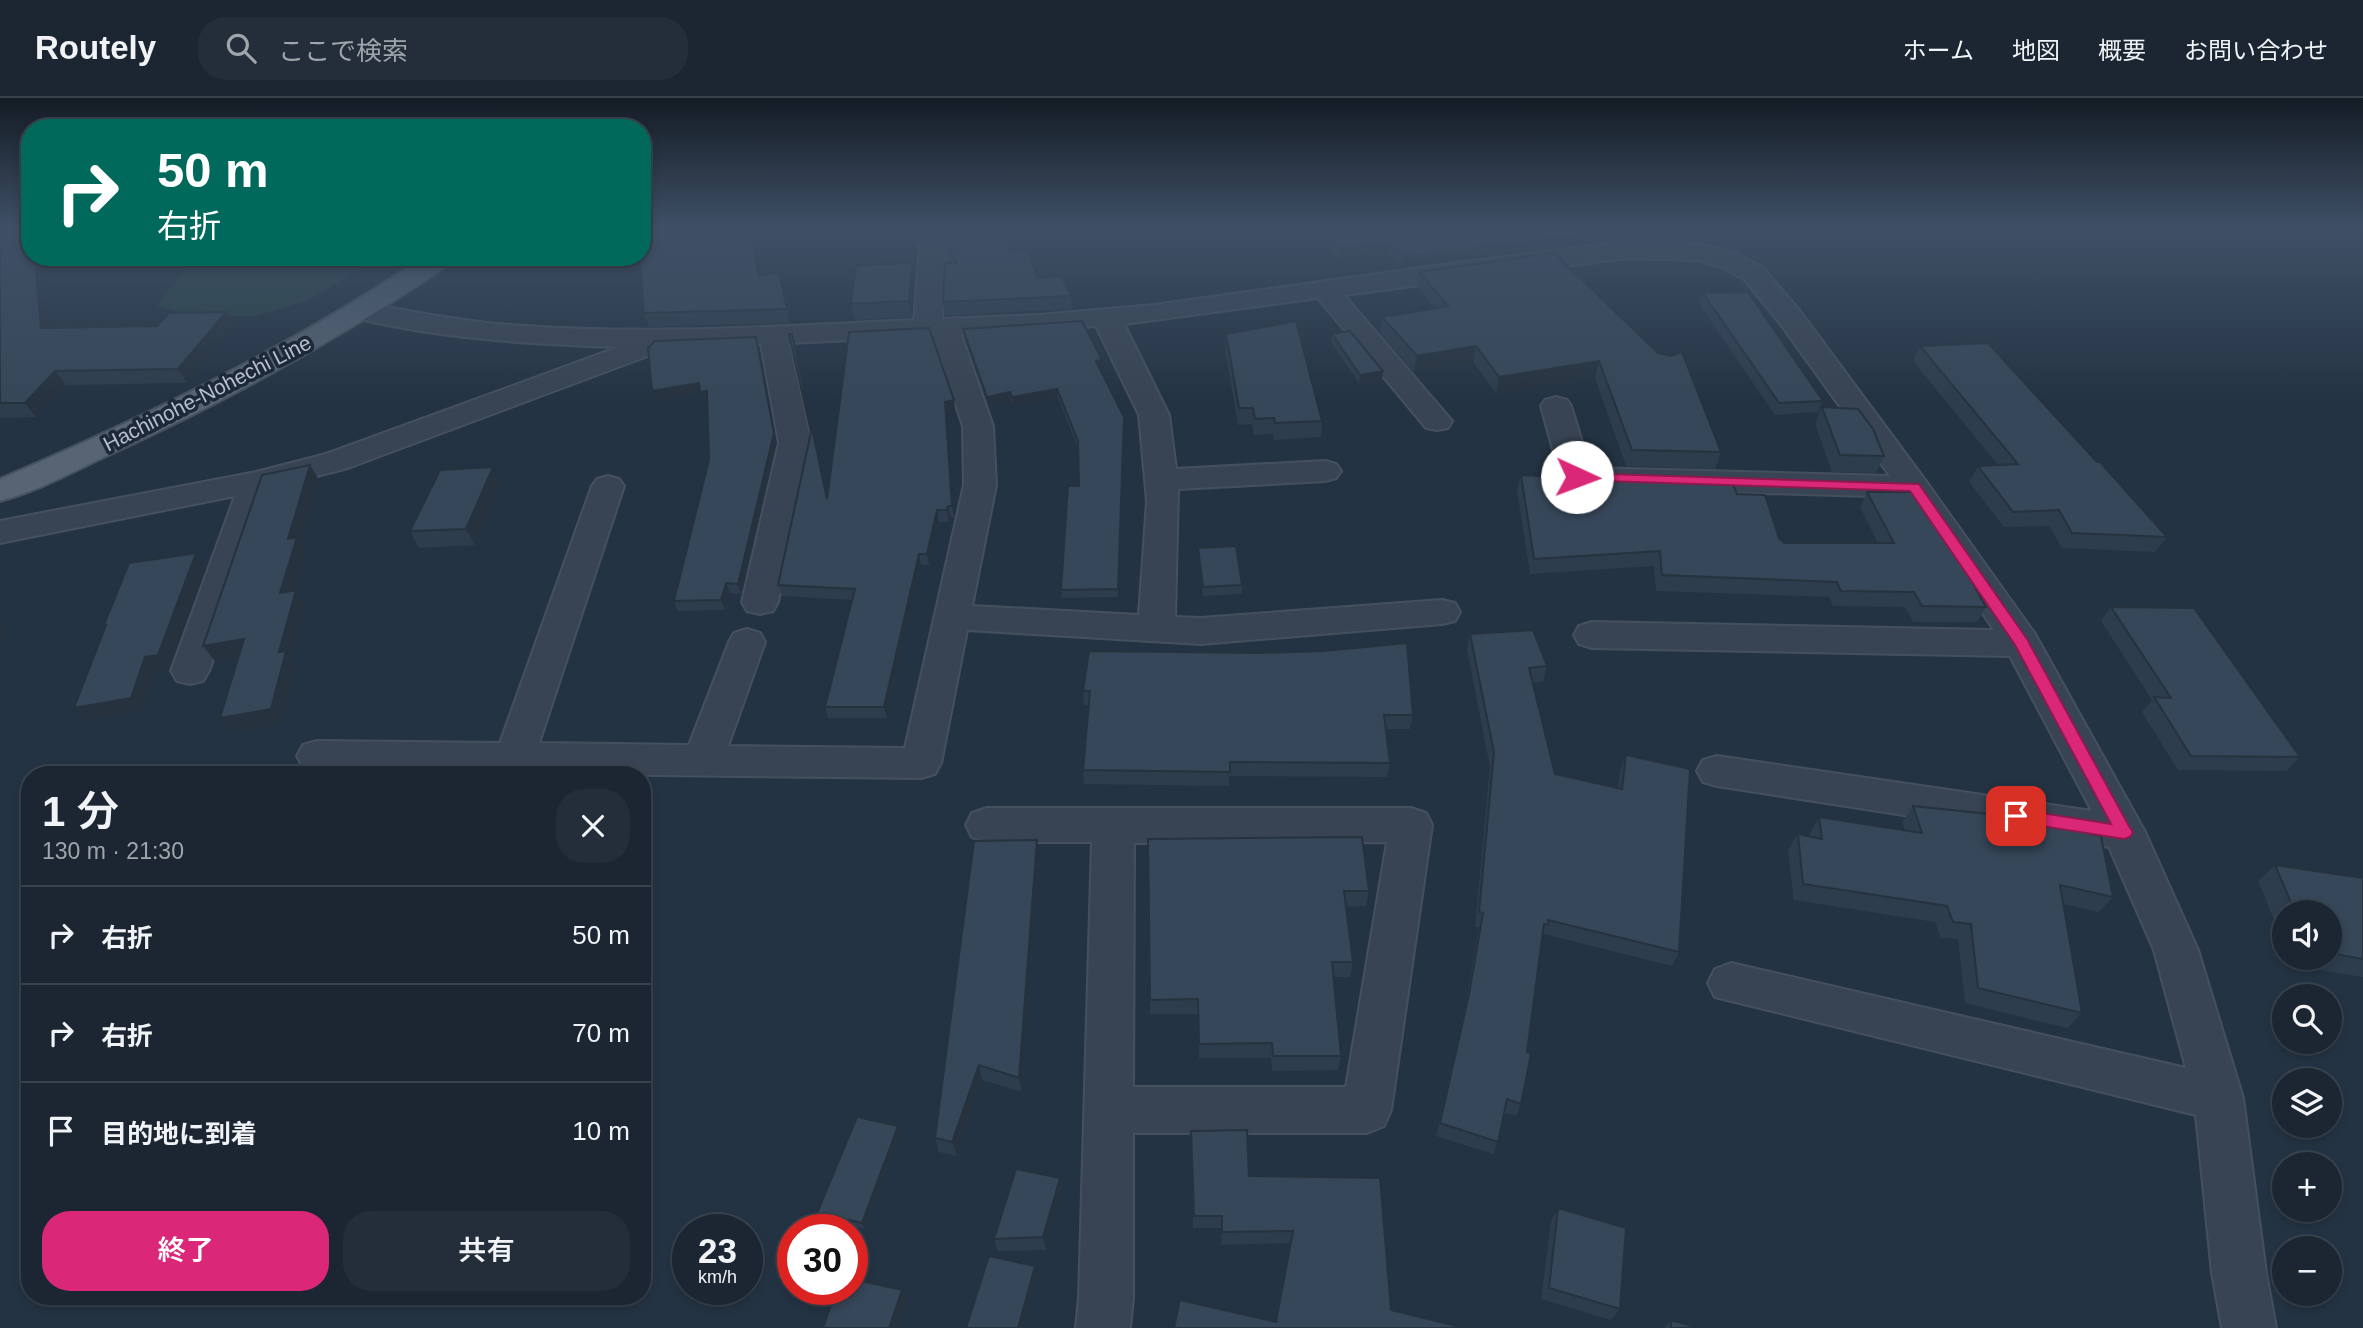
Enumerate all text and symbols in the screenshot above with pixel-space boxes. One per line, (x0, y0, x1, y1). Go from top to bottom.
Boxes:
search box (198, 17, 688, 80)
text: Routely (35, 29, 156, 66)
icon: search (222, 29, 260, 67)
text: ここで検索 (278, 36, 408, 66)
text: ホーム (1903, 37, 1974, 64)
text: 地図 (2012, 37, 2060, 64)
text: 概要 (2098, 37, 2146, 64)
text: お問い合わせ (2184, 37, 2328, 64)
text: 50 m (157, 143, 269, 197)
icon: right (42, 147, 133, 238)
text: 右折 (157, 208, 221, 244)
street label: Hachinohe-Nohechi Line (99, 331, 315, 455)
position arrow (1540, 440, 1614, 514)
pin (1986, 786, 2046, 846)
text: 1 分 (42, 788, 119, 835)
button: close (556, 789, 630, 863)
icon: arrive (1997, 797, 2035, 835)
text: 130 m · 21:30 (42, 838, 184, 864)
map controls (2272, 900, 2342, 1306)
button: sound (2272, 900, 2342, 970)
icon: right (42, 916, 80, 954)
text: 50 m (572, 920, 630, 950)
text: 右折 (101, 923, 153, 953)
button: search (2272, 984, 2342, 1054)
icon: right (42, 1014, 80, 1052)
text: 70 m (572, 1018, 630, 1048)
text: 右折 (101, 1021, 153, 1051)
button: layers (2272, 1068, 2342, 1138)
icon: arrive (42, 1112, 80, 1150)
text: 10 m (572, 1116, 630, 1146)
text: 目的地に到着 (101, 1119, 257, 1149)
button: + (2272, 1152, 2342, 1222)
button: 終了 (42, 1211, 329, 1291)
button: 共有 (343, 1211, 630, 1291)
speed limit sign: 30 (777, 1214, 868, 1305)
text: 23 (698, 1231, 737, 1270)
button: − (2272, 1236, 2342, 1306)
text: km/h (698, 1267, 737, 1287)

